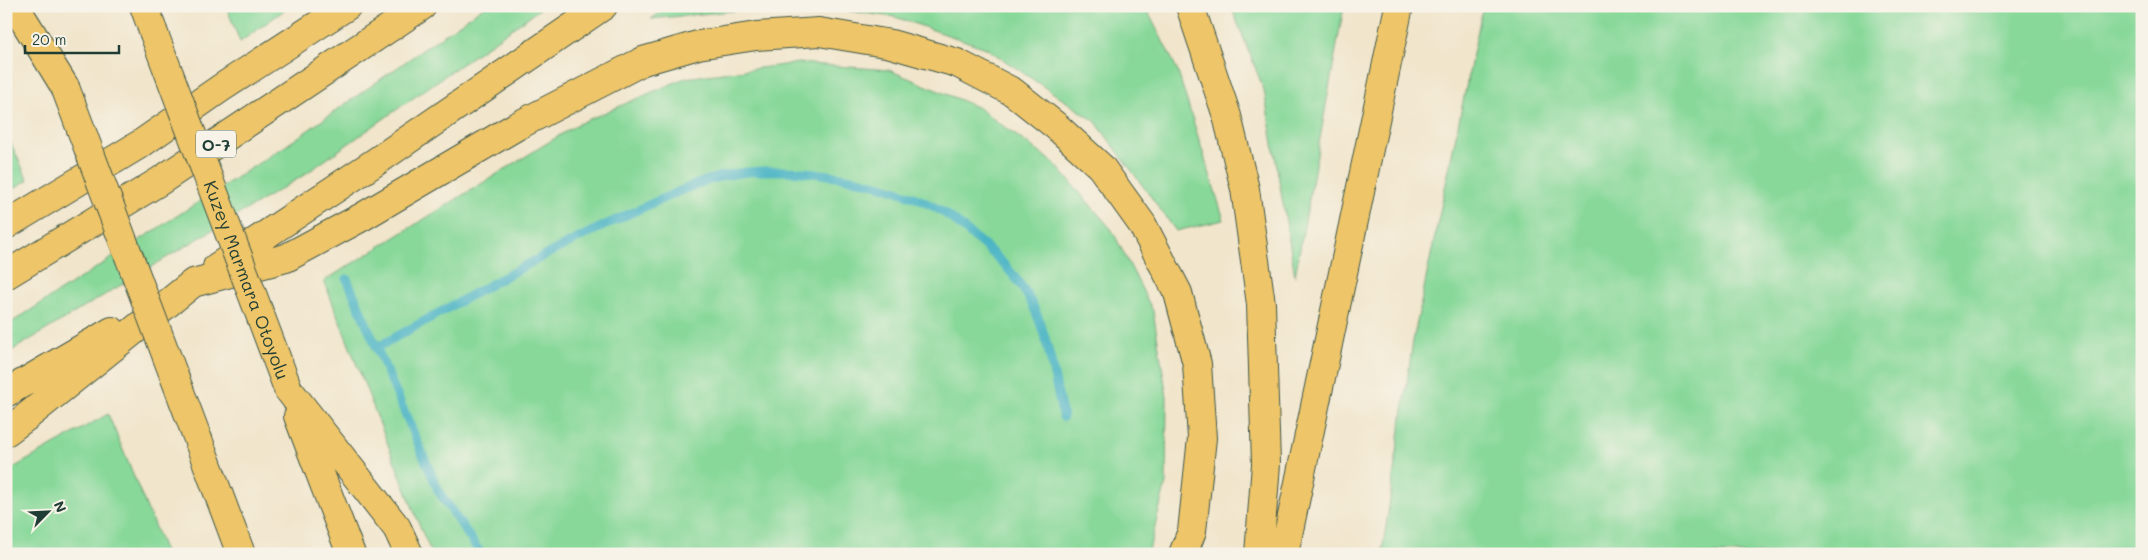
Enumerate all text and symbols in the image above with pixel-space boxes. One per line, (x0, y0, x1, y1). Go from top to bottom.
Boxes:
scale bar (25, 22, 119, 54)
text: 20 m (32, 29, 66, 49)
road number: O-7 (196, 130, 236, 158)
street label: Kuzey Marmara Otoyolu (198, 177, 295, 383)
north arrow (22, 488, 72, 538)
text: N (49, 498, 71, 515)

